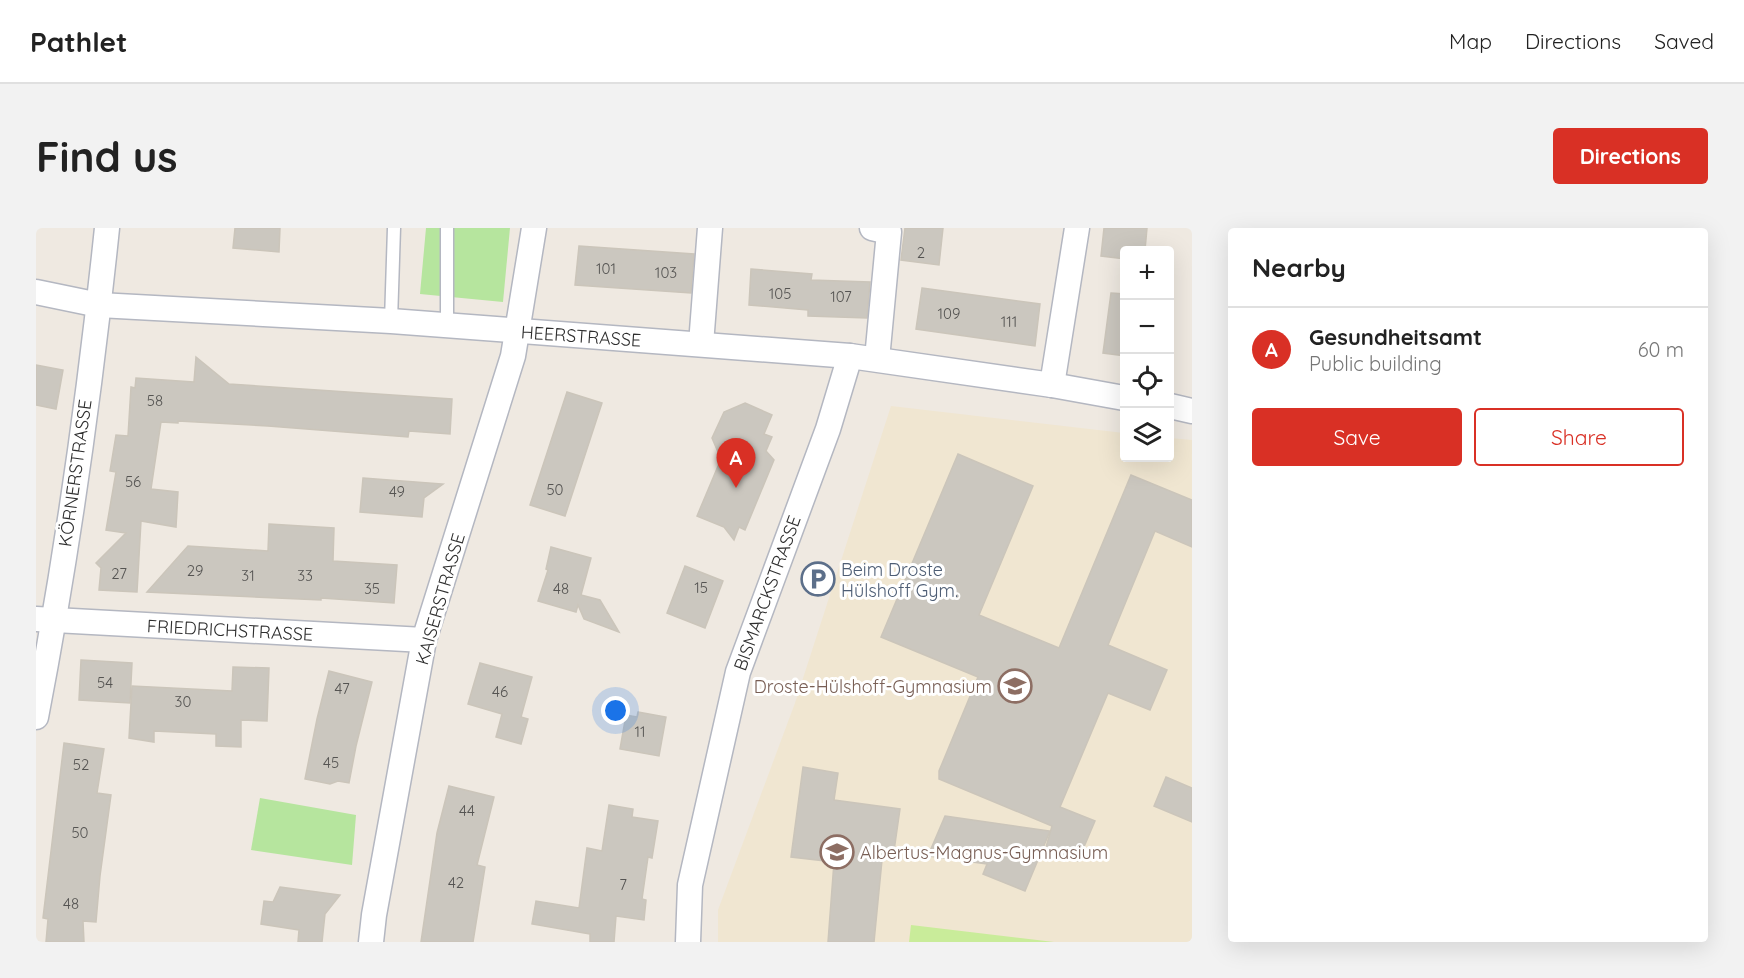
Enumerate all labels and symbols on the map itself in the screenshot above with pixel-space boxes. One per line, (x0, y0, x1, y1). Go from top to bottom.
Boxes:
house number: 2 (917, 243, 925, 262)
house number: 101 (596, 259, 616, 278)
house number: 103 (655, 263, 677, 282)
house number: 105 (769, 284, 791, 303)
house number: 107 (830, 287, 852, 306)
house number: 109 (938, 304, 960, 323)
house number: 111 (1001, 312, 1017, 331)
street label: HEERSTRASSE (520, 320, 642, 352)
house number: 58 (147, 391, 163, 410)
street label: KÖRNERSTRASSE (53, 398, 97, 548)
pin: A (716, 438, 756, 488)
house number: 56 (125, 472, 141, 491)
house number: 50 (546, 480, 564, 499)
house number: 49 (389, 482, 405, 501)
street label: BISMARCKSTRASSE (728, 512, 806, 674)
street label: KAISERSTRASSE (410, 531, 470, 667)
place label: Beim Droste Hülshoff Gym. (841, 558, 958, 602)
house number: 29 (187, 561, 203, 580)
parking icon: Beim Droste Hülshoff Gym. (800, 561, 836, 597)
house number: 27 (111, 564, 127, 583)
house number: 31 (241, 566, 255, 585)
house number: 33 (297, 566, 313, 585)
house number: 15 (694, 578, 708, 597)
house number: 35 (364, 579, 380, 598)
house number: 48 (553, 579, 569, 598)
street label: FRIEDRICHSTRASSE (146, 614, 314, 646)
school or university icon: Droste-Hülshoff-Gymnasium (997, 668, 1033, 704)
house number: 54 (97, 673, 113, 692)
place label: Droste-Hülshoff-Gymnasium (754, 675, 992, 698)
house number: 47 (334, 679, 350, 698)
house number: 46 (492, 682, 508, 701)
house number: 30 (175, 692, 191, 711)
your location (601, 696, 630, 725)
house number: 11 (634, 722, 646, 741)
house number: 45 (323, 753, 339, 772)
house number: 52 (73, 755, 89, 774)
house number: 44 (459, 801, 475, 820)
house number: 50 (71, 823, 89, 842)
school or university icon: Albertus-Magnus-Gymnasium (819, 834, 855, 870)
place label: Albertus-Magnus-Gymnasium (860, 841, 1108, 864)
house number: 42 (448, 873, 464, 892)
house number: 7 (619, 875, 627, 894)
house number: 48 (63, 894, 79, 913)

